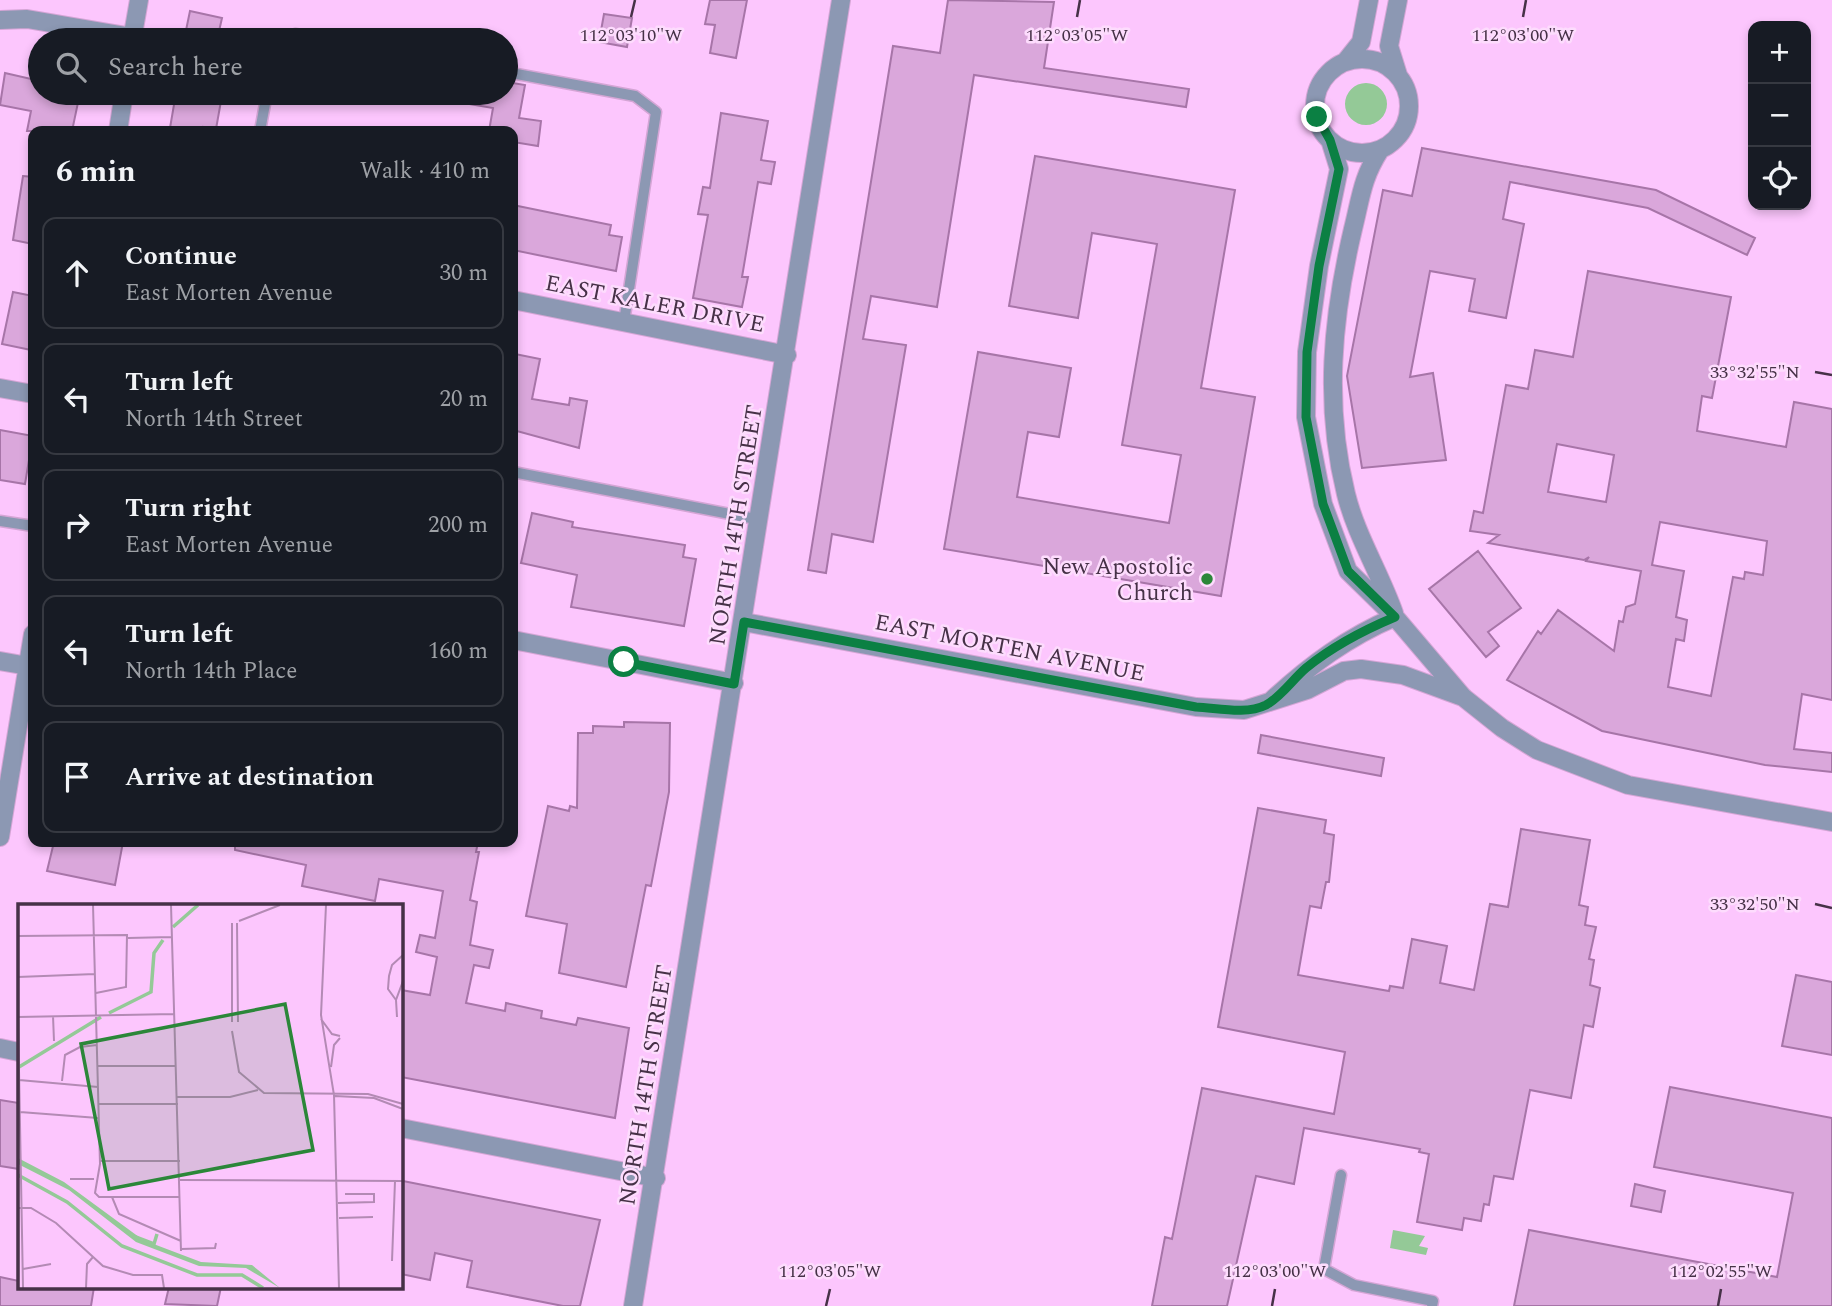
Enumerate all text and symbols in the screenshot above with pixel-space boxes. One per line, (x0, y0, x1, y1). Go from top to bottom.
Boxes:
map controls (1748, 21, 1811, 210)
button: + (1748, 21, 1811, 84)
text: 112°03'10"W (580, 22, 682, 49)
text: 112°03'05"W (1026, 22, 1128, 49)
text: 112°03'00"W (1472, 22, 1574, 49)
search box (28, 28, 518, 105)
text: Search here (108, 47, 243, 87)
icon: search (52, 48, 90, 86)
button: − (1748, 84, 1811, 147)
route end (1301, 101, 1332, 132)
button: locate (1748, 147, 1811, 210)
text: 6 min (56, 149, 136, 195)
text: Walk · 410 m (360, 154, 490, 189)
text: Continue (125, 236, 237, 276)
icon: ahead (58, 254, 96, 292)
text: 30 m (439, 256, 488, 291)
street label: EAST KALER DRIVE (542, 266, 768, 343)
text: East Morten Avenue (125, 276, 333, 311)
text: 33°32'55"N (1710, 359, 1800, 386)
text: Turn left (125, 362, 233, 402)
icon: left (58, 380, 96, 418)
text: 20 m (439, 382, 488, 417)
text: North 14th Street (125, 402, 303, 437)
street label: NORTH 14TH STREET (700, 402, 773, 648)
text: Turn right (125, 488, 252, 528)
icon: right (58, 506, 96, 544)
text: 200 m (428, 508, 488, 543)
text: East Morten Avenue (125, 528, 333, 563)
place label: New Apostolic Church (1042, 550, 1193, 611)
marker: New Apostolic Church (1199, 571, 1215, 587)
street label: EAST MORTEN AVENUE (872, 605, 1148, 692)
text: Turn left (125, 614, 233, 654)
icon: left (58, 632, 96, 670)
text: 160 m (428, 634, 488, 669)
route start (608, 646, 639, 677)
text: North 14th Place (125, 654, 297, 689)
text: Arrive at destination (125, 757, 374, 797)
icon: arrive (58, 758, 96, 796)
text: 33°32'50"N (1710, 891, 1800, 918)
inset map (18, 904, 402, 1288)
street label: NORTH 14TH STREET (610, 962, 683, 1208)
text: 112°03'05"W (779, 1258, 881, 1285)
text: 112°03'00"W (1224, 1258, 1326, 1285)
text: 112°02'55"W (1670, 1258, 1772, 1285)

